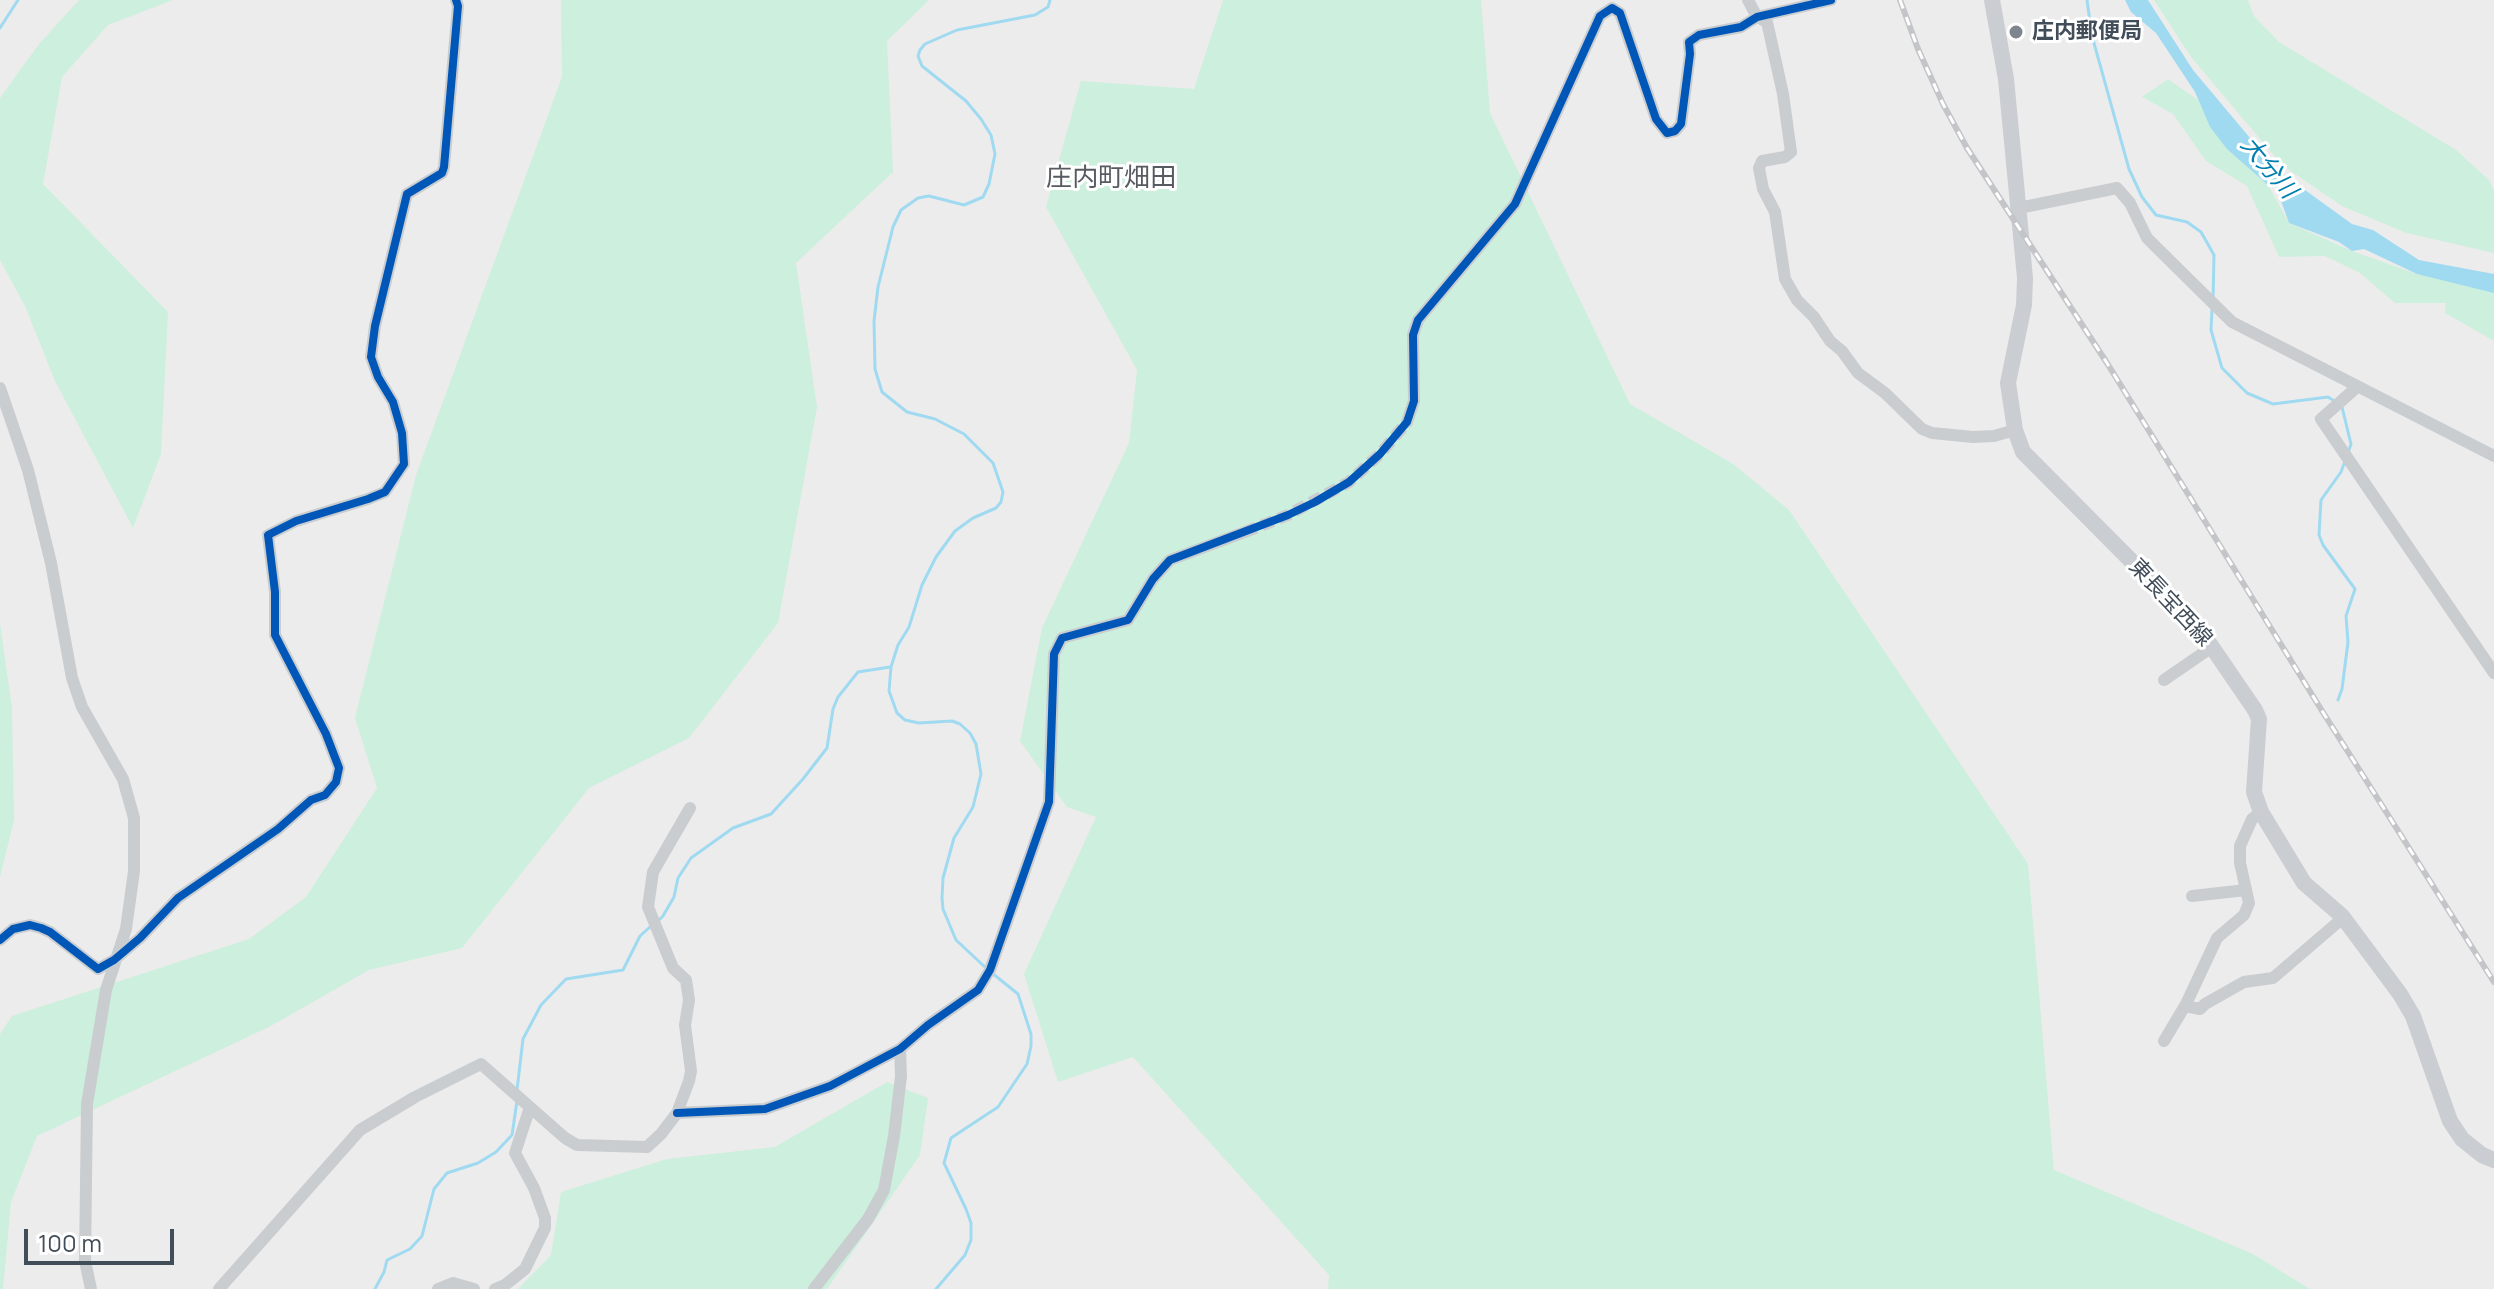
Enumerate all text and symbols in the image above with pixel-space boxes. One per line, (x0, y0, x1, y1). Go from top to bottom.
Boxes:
place label: 庄内郵便局 (2032, 19, 2142, 45)
marker: 庄内郵便局 (2007, 23, 2025, 41)
water label: 大分川 (2234, 131, 2302, 205)
district label: 庄内町畑田 (1046, 163, 1176, 195)
street label: 東長宝西線 (2123, 554, 2217, 652)
scale bar (28, 1213, 178, 1263)
text: 100 m (38, 1226, 102, 1259)

